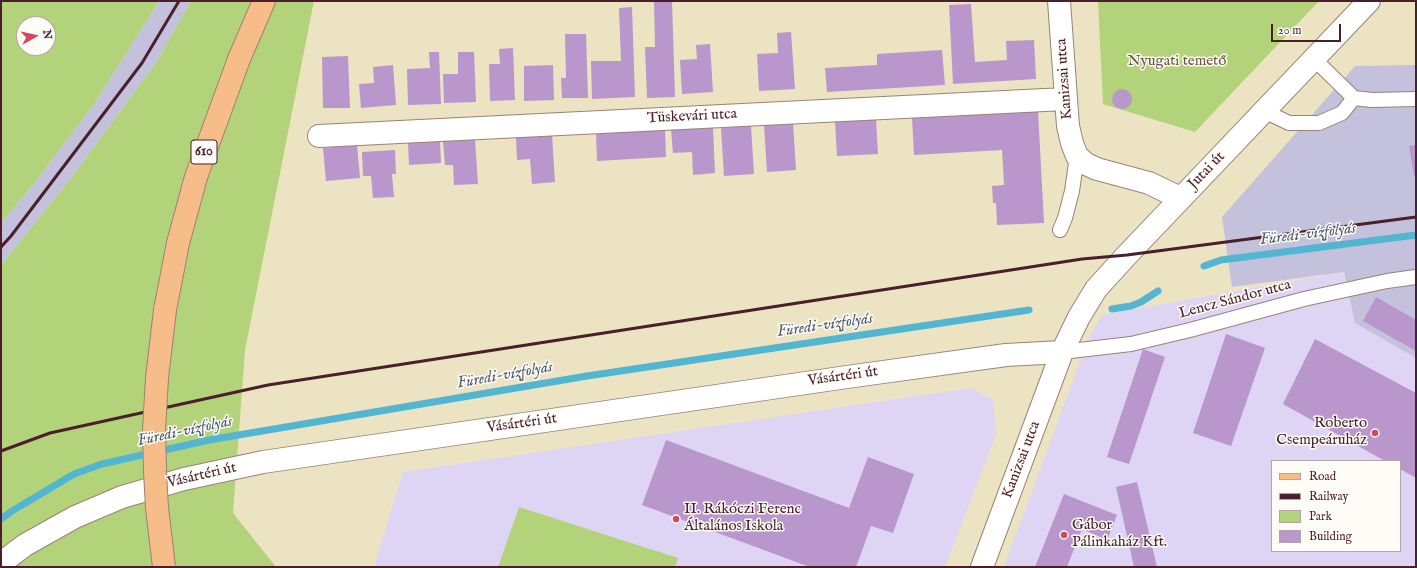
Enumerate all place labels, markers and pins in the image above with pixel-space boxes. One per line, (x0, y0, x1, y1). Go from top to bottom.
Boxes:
place label: Roberto Csempeáruház (1276, 415, 1367, 450)
marker: Roberto Csempeáruház (1370, 428, 1380, 438)
place label: II. Rákóczi Ferenc Általános Iskola (684, 501, 801, 536)
marker: II. Rákóczi Ferenc Általános Iskola (671, 514, 681, 524)
place label: Gábor Pálinkaház Kft. (1072, 517, 1167, 552)
marker: Gábor Pálinkaház Kft. (1059, 530, 1069, 540)

